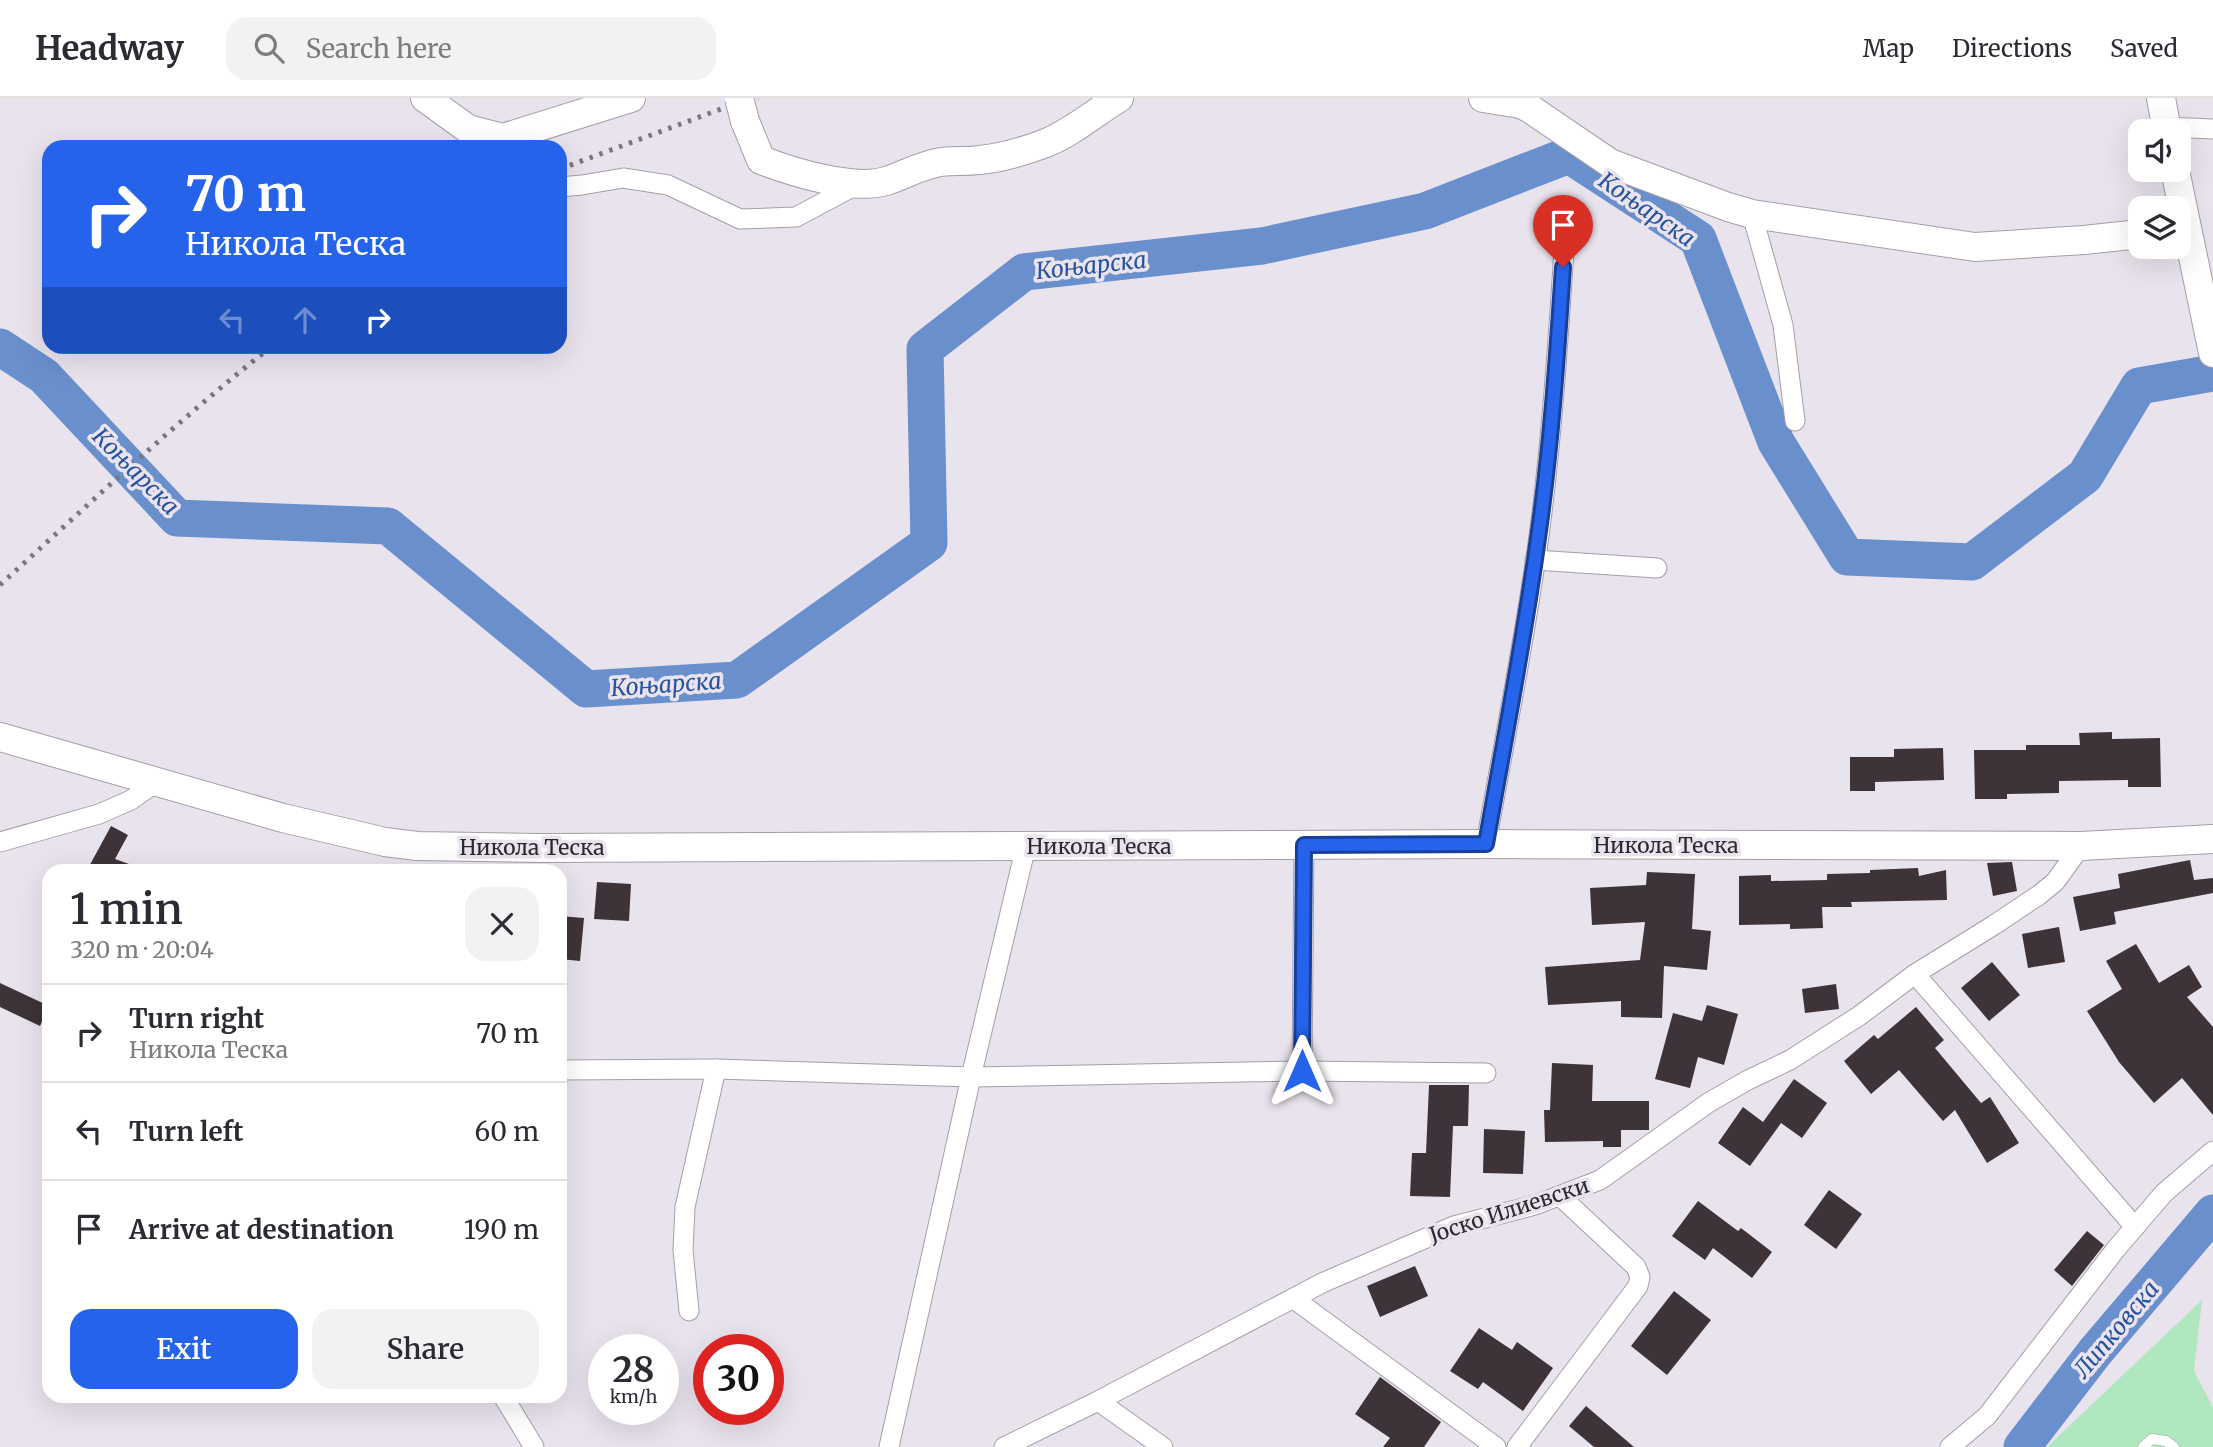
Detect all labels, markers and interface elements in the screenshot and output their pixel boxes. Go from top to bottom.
search box [226,17,716,80]
text: Headway [35,28,184,69]
icon: search [250,29,288,67]
text: Search here [306,32,452,65]
text: Map [1863,33,1914,64]
text: Directions [1952,33,2072,64]
text: Saved [2110,33,2178,64]
map controls [2128,119,2191,259]
button: sound [2128,119,2191,182]
text: 70 m [185,163,306,224]
water label: Коњарска [1593,165,1701,253]
icon: right [70,168,161,259]
pin [1533,195,1593,267]
button: layers [2128,196,2191,259]
icon: arrive [1544,206,1582,244]
text: Никола Теска [185,224,406,264]
water label: Коњарска [1034,245,1148,285]
icon: left [213,301,251,339]
icon: ahead [286,301,324,339]
icon: right [359,301,397,339]
water label: Коњарска [87,422,185,520]
water label: Коњарска [610,666,722,702]
street label: Никола Теска [1593,832,1739,859]
street label: Никола Теска [1026,833,1172,860]
street label: Никола Теска [459,834,605,861]
text: 1 min [70,883,183,935]
button: close [465,887,539,961]
text: 320 m · 20:04 [70,935,214,964]
text: Turn right [129,1002,264,1035]
icon: right [70,1014,108,1052]
text: 70 m [476,1017,539,1050]
position arrow [1265,1034,1339,1108]
text: Никола Теска [129,1035,288,1064]
icon: left [70,1112,108,1150]
text: Turn left [129,1115,243,1148]
text: 60 m [475,1115,539,1148]
street label: Јоско Илиевски [1425,1171,1592,1249]
icon: arrive [70,1210,108,1248]
text: Arrive at destination [129,1213,394,1246]
text: 190 m [464,1213,539,1246]
water label: Липковска [2066,1275,2165,1384]
button: Exit [70,1309,298,1389]
button: Share [312,1309,539,1389]
speed limit sign: 30 [693,1334,784,1425]
text: 28 [612,1348,655,1392]
text: km/h [610,1385,657,1408]

